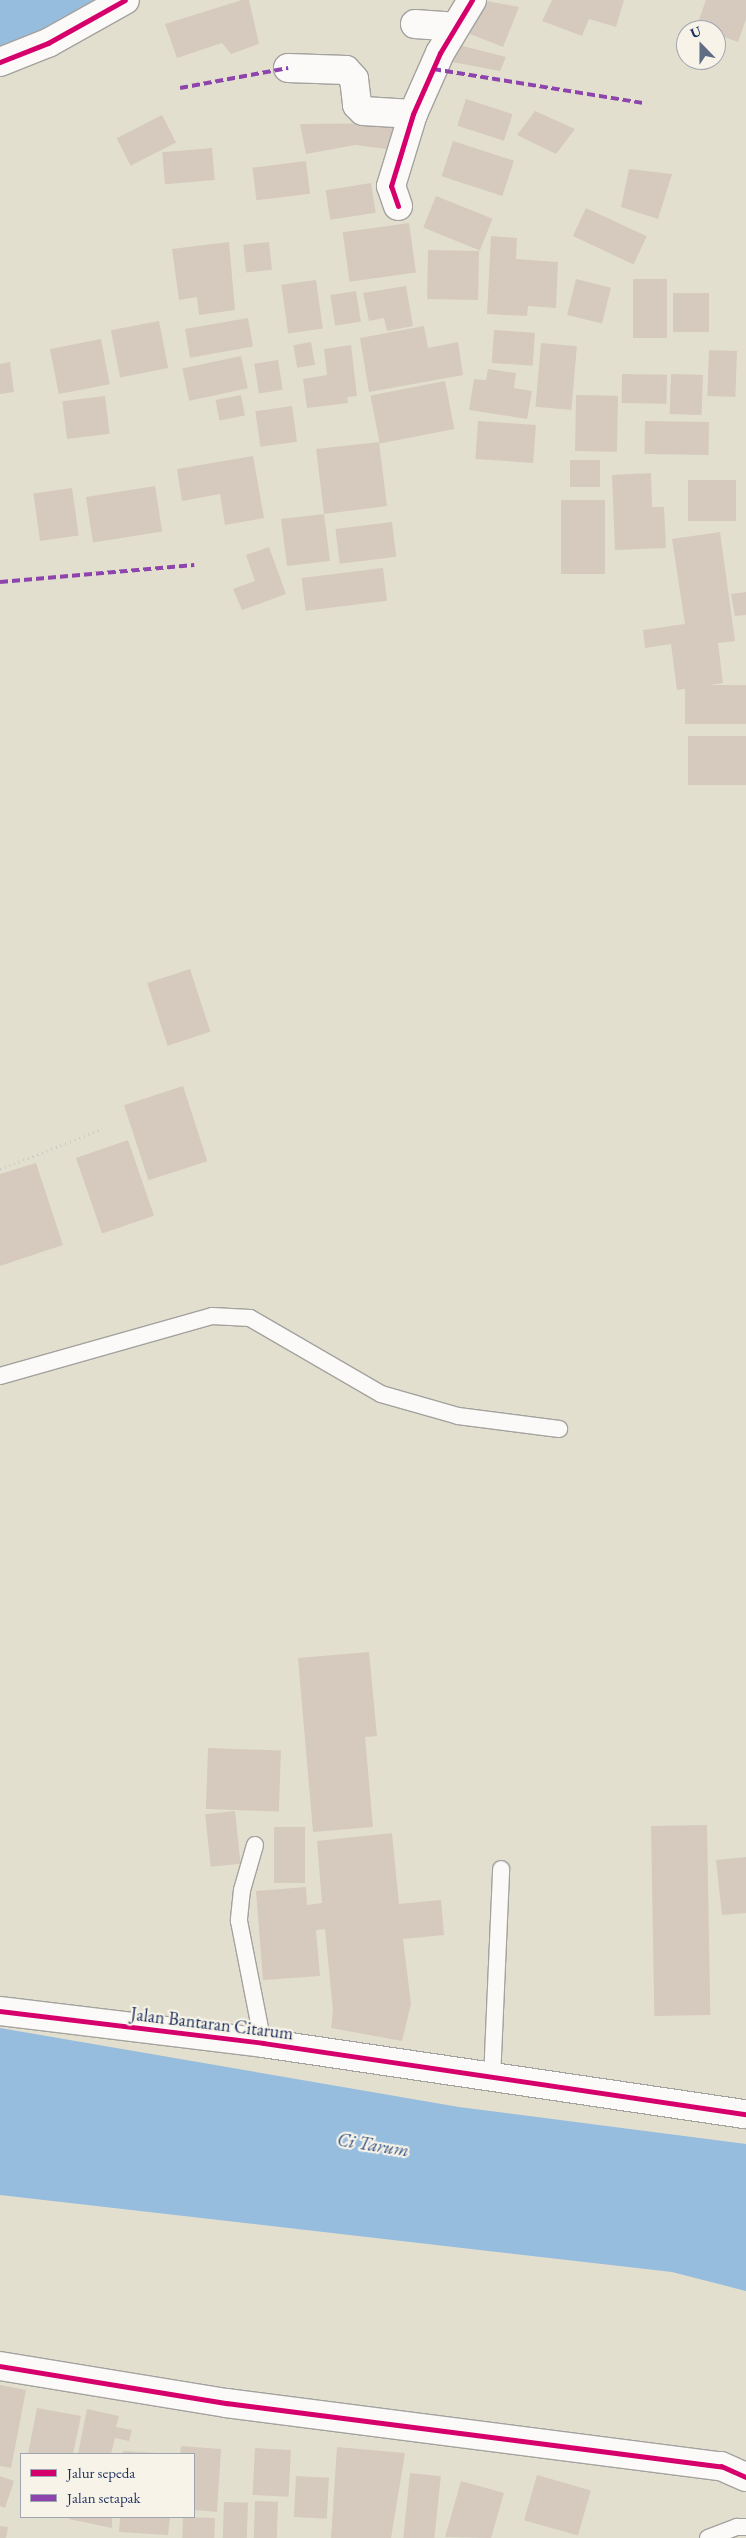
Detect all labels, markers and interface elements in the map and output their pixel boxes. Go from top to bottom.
north arrow [676,20,726,70]
text: U [688,22,704,42]
street label: Jalan Bantaran Citarum [129,2003,295,2045]
water label: Ci Tarum [336,2128,410,2162]
legend [20,2453,195,2518]
text: Jalur sepeda [67,2463,135,2482]
text: Jalan setapak [67,2488,141,2507]

